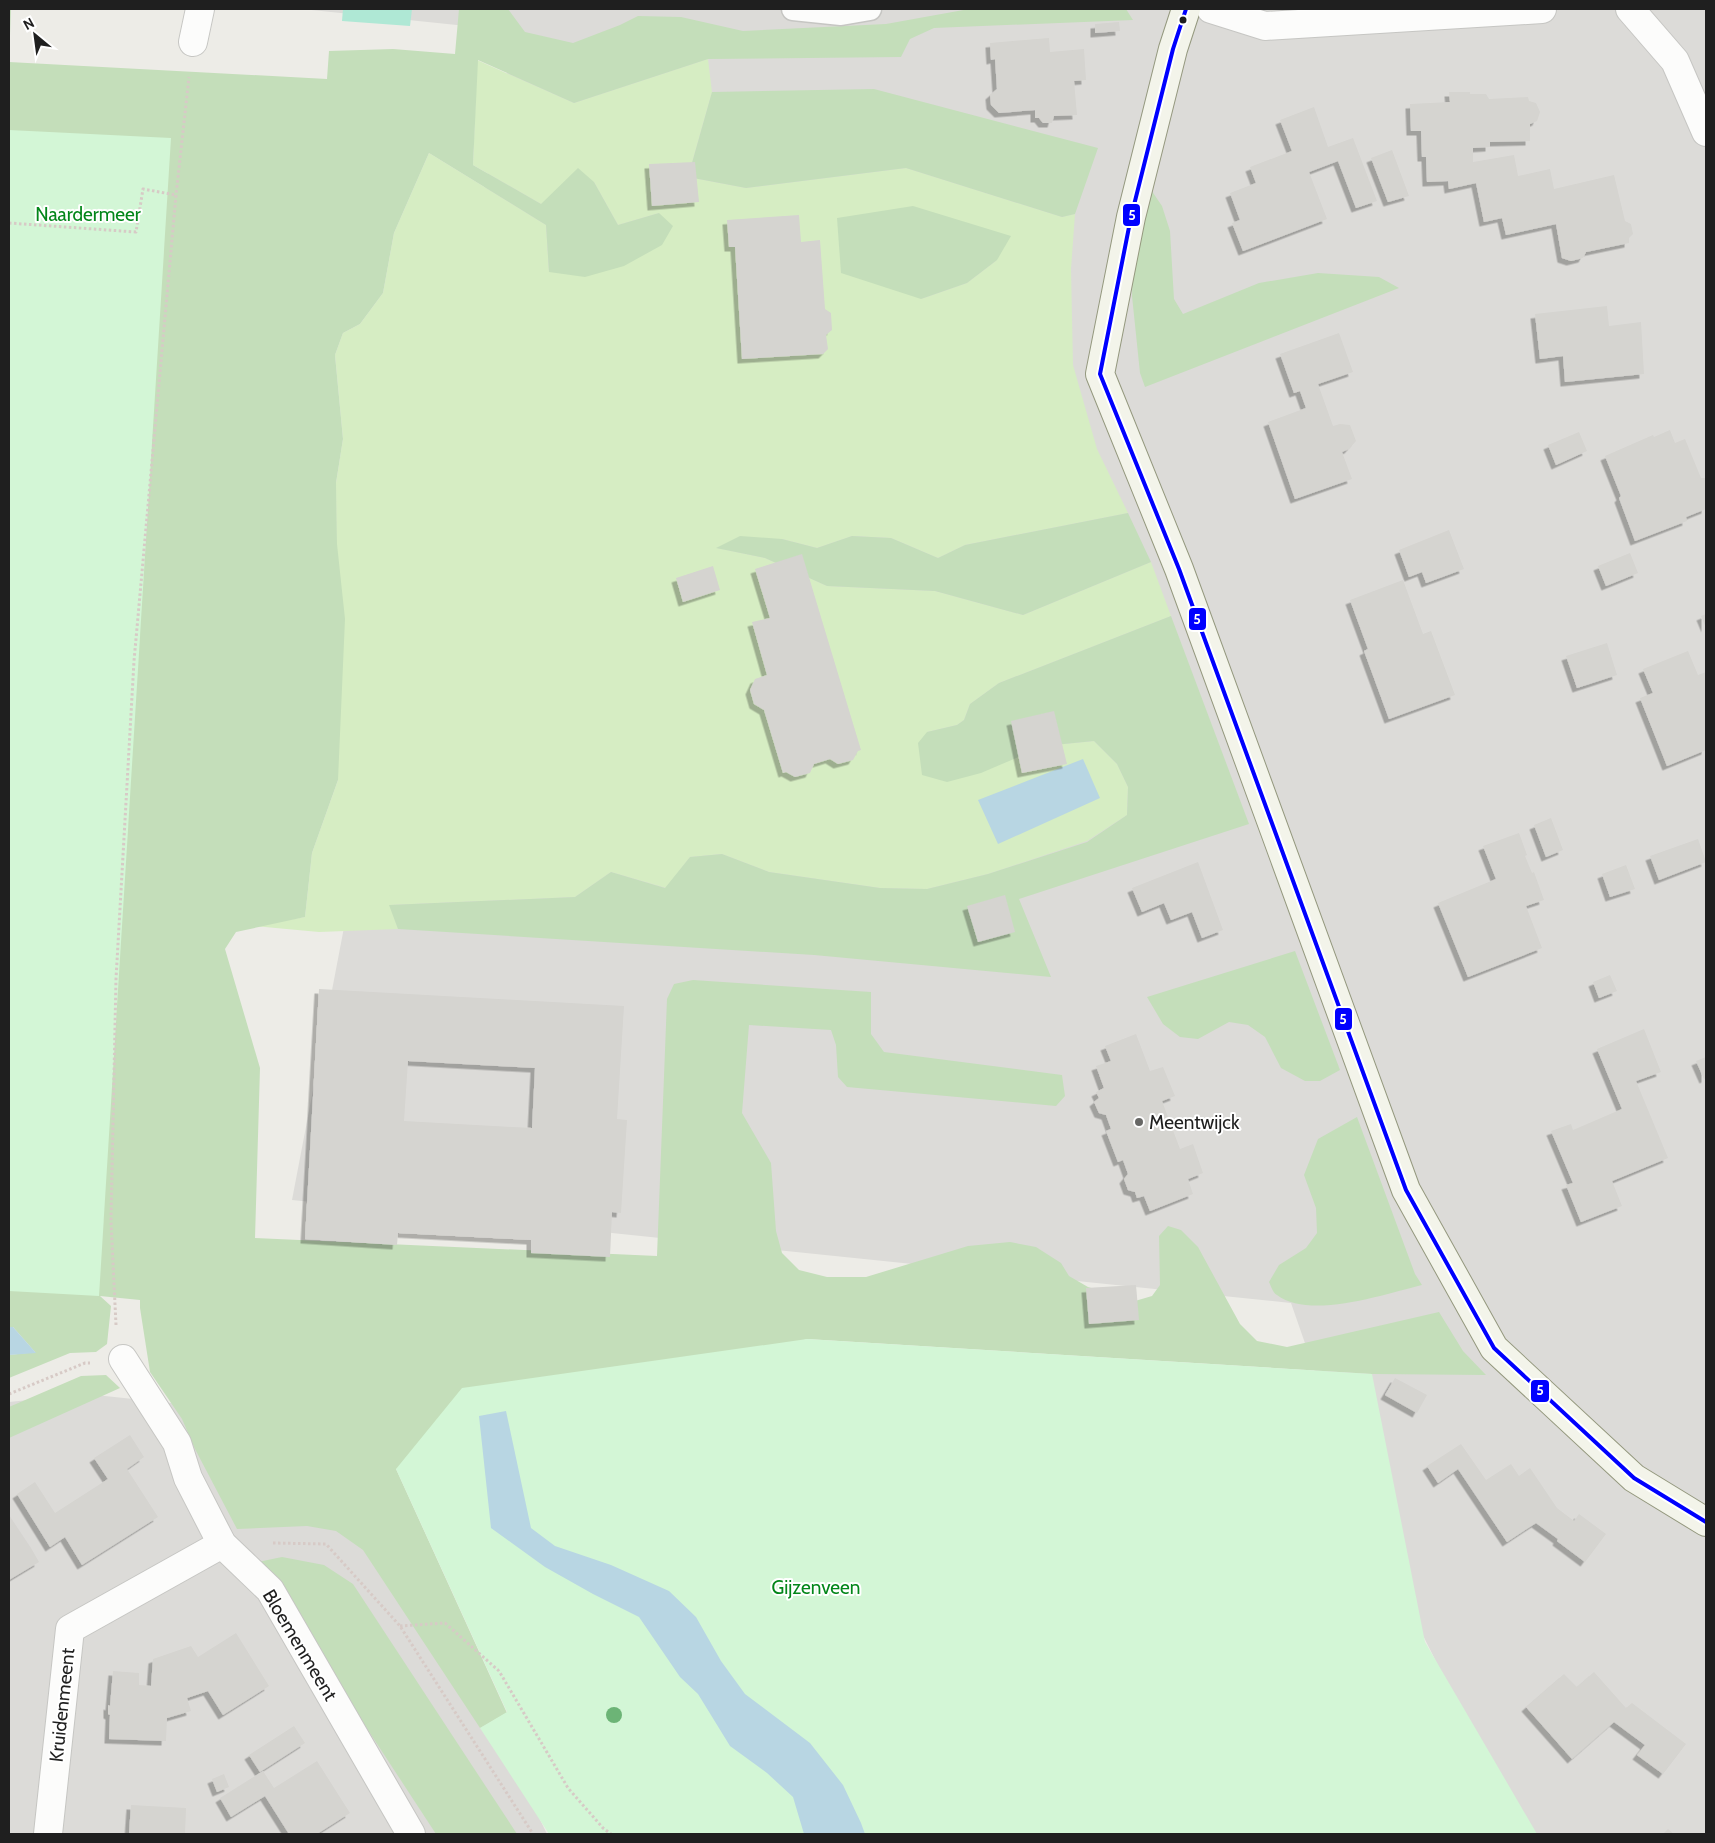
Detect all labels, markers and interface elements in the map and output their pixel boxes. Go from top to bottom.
north arrow [10,10,60,60]
text: N [20,13,37,34]
unlabelled marker [1178,15,1188,25]
park label: Naardermeer [35,203,141,226]
line badge: 5 [1122,203,1141,227]
text: 5 [1128,206,1136,224]
line badge: 5 [1188,607,1207,631]
text: 5 [1193,610,1201,628]
line badge: 5 [1334,1007,1353,1031]
text: 5 [1339,1010,1347,1028]
place label: Meentwijck [1149,1111,1240,1134]
marker: Meentwijck [1133,1116,1145,1128]
line badge: 5 [1530,1379,1550,1403]
text: 5 [1536,1381,1544,1399]
park label: Gijzenveen [772,1576,860,1599]
street label: Bloemenmeent [258,1585,343,1705]
street label: Kruidenmeent [45,1646,79,1763]

